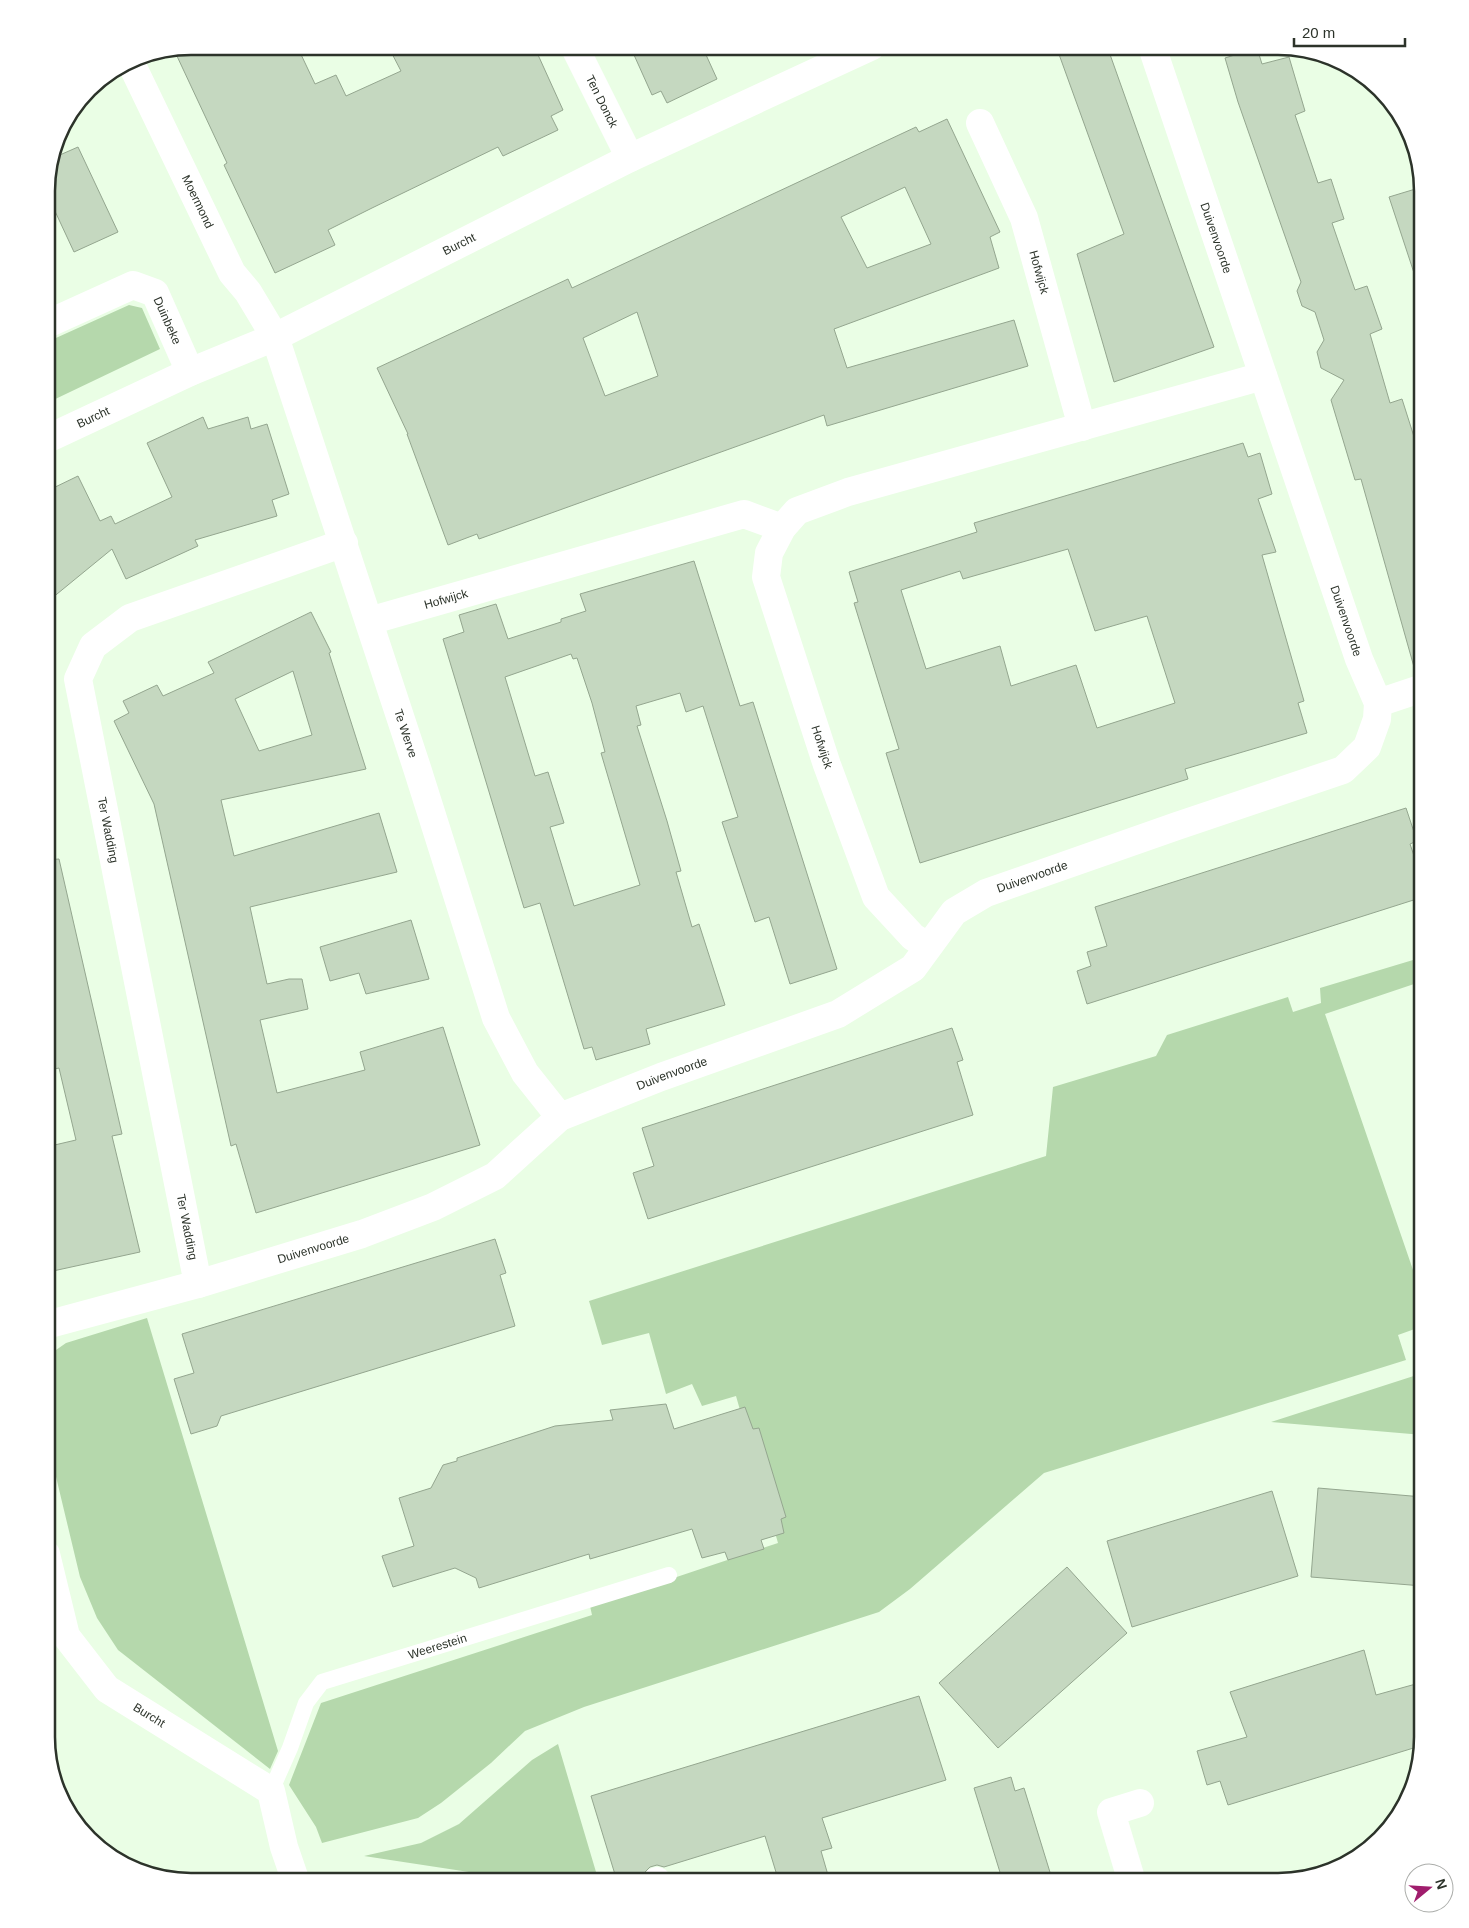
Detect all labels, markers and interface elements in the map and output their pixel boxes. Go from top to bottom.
scale bar [1294,15,1405,47]
text: 20 m [1302,24,1335,41]
street label: Ten Donck [583,73,621,131]
street label: Moermond [179,173,216,230]
street label: Duivenvoorde [1197,201,1235,276]
street label: Burcht [440,230,478,258]
street label: Hofwijck [1026,249,1052,297]
street label: Duinbeke [151,295,184,347]
street label: Burcht [74,403,112,431]
street label: Duivenvoorde [1327,584,1365,659]
street label: Hofwijck [423,586,470,612]
street label: Te Werve [391,707,420,760]
street label: Hofwijck [808,724,836,771]
street label: Ter Wadding [95,796,121,864]
street label: Duivenvoorde [995,858,1070,896]
street label: Duivenvoorde [635,1054,709,1093]
street label: Ter Wadding [174,1193,200,1261]
street label: Duivenvoorde [276,1231,351,1266]
street label: Weerestein [406,1631,468,1662]
street label: Burcht [131,1700,168,1731]
north arrow [1404,1863,1454,1913]
text: N [1432,1877,1451,1891]

